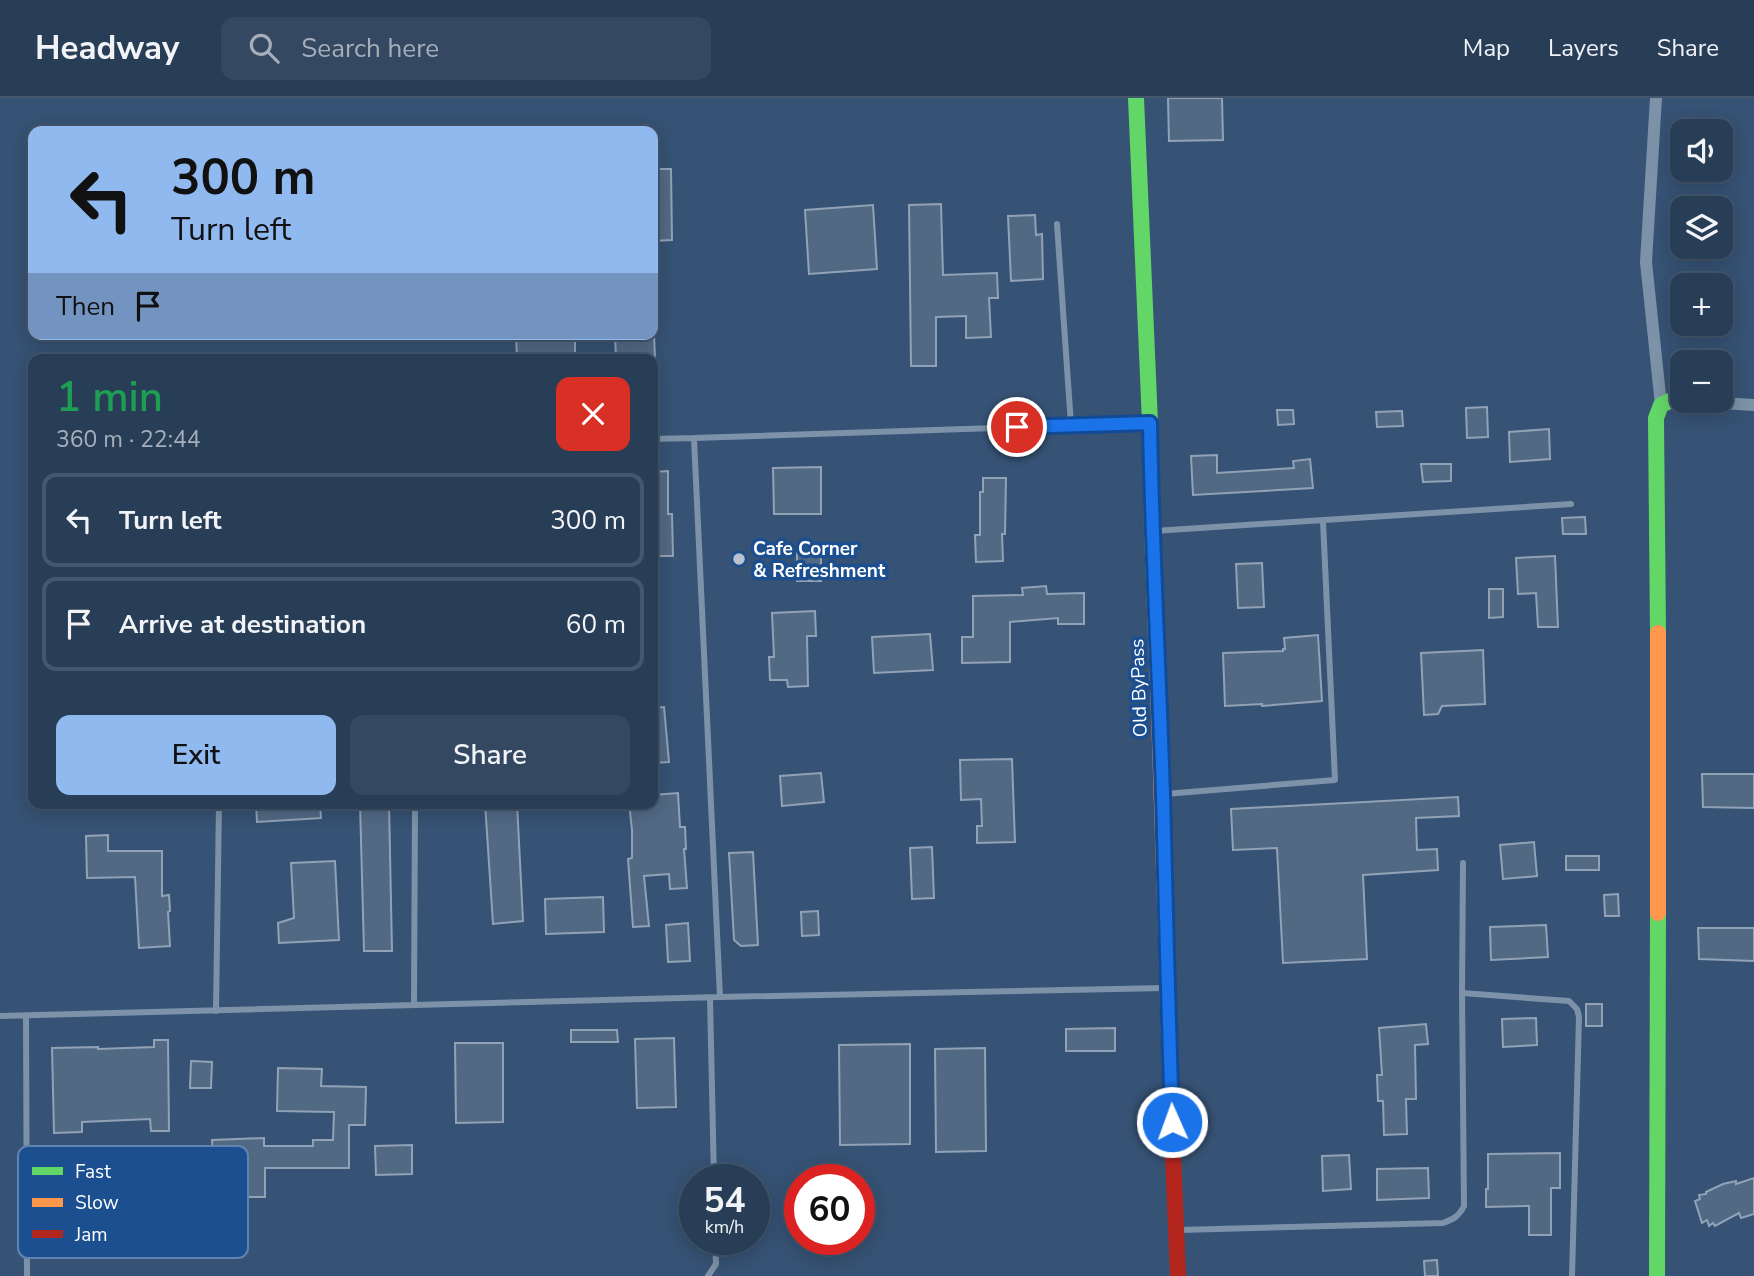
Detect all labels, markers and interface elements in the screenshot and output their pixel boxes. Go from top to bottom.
search box [221,17,711,80]
text: Headway [35,26,179,71]
icon: search [245,29,283,67]
text: Search here [301,31,439,66]
text: Map [1463,32,1510,64]
text: Layers [1548,32,1619,64]
text: Share [1657,32,1719,64]
map controls [1670,119,1733,413]
button: sound [1670,119,1733,182]
text: 300 m [171,144,315,211]
icon: left [56,154,147,245]
button: layers [1670,196,1733,259]
text: Turn left [171,208,291,251]
button: + [1670,273,1733,336]
icon: arrive [129,287,167,325]
text: Then [56,289,115,324]
button: − [1670,350,1733,413]
text: 1 min [56,369,163,426]
button: close [556,377,630,451]
pin [987,397,1047,457]
icon: arrive [998,408,1036,446]
text: 360 m · 22:44 [56,424,201,455]
icon: left [60,501,98,539]
text: Turn left [119,503,222,538]
text: 300 m [550,503,626,538]
place label: Cafe Corner & Refreshment [753,536,886,584]
marker: Cafe Corner & Refreshment [731,551,747,567]
icon: arrive [60,605,98,643]
text: Arrive at destination [119,607,366,642]
text: 60 m [566,607,626,642]
street label: Old ByPass [1124,638,1154,738]
button: Exit [56,715,336,795]
button: Share [350,715,630,795]
position arrow [1135,1085,1209,1159]
legend [18,1146,248,1258]
text: Fast [75,1159,111,1185]
speed limit sign: 60 [784,1164,875,1255]
text: 54 [703,1177,746,1224]
text: Slow [75,1190,119,1216]
text: km/h [705,1215,744,1239]
text: Jam [74,1222,108,1248]

